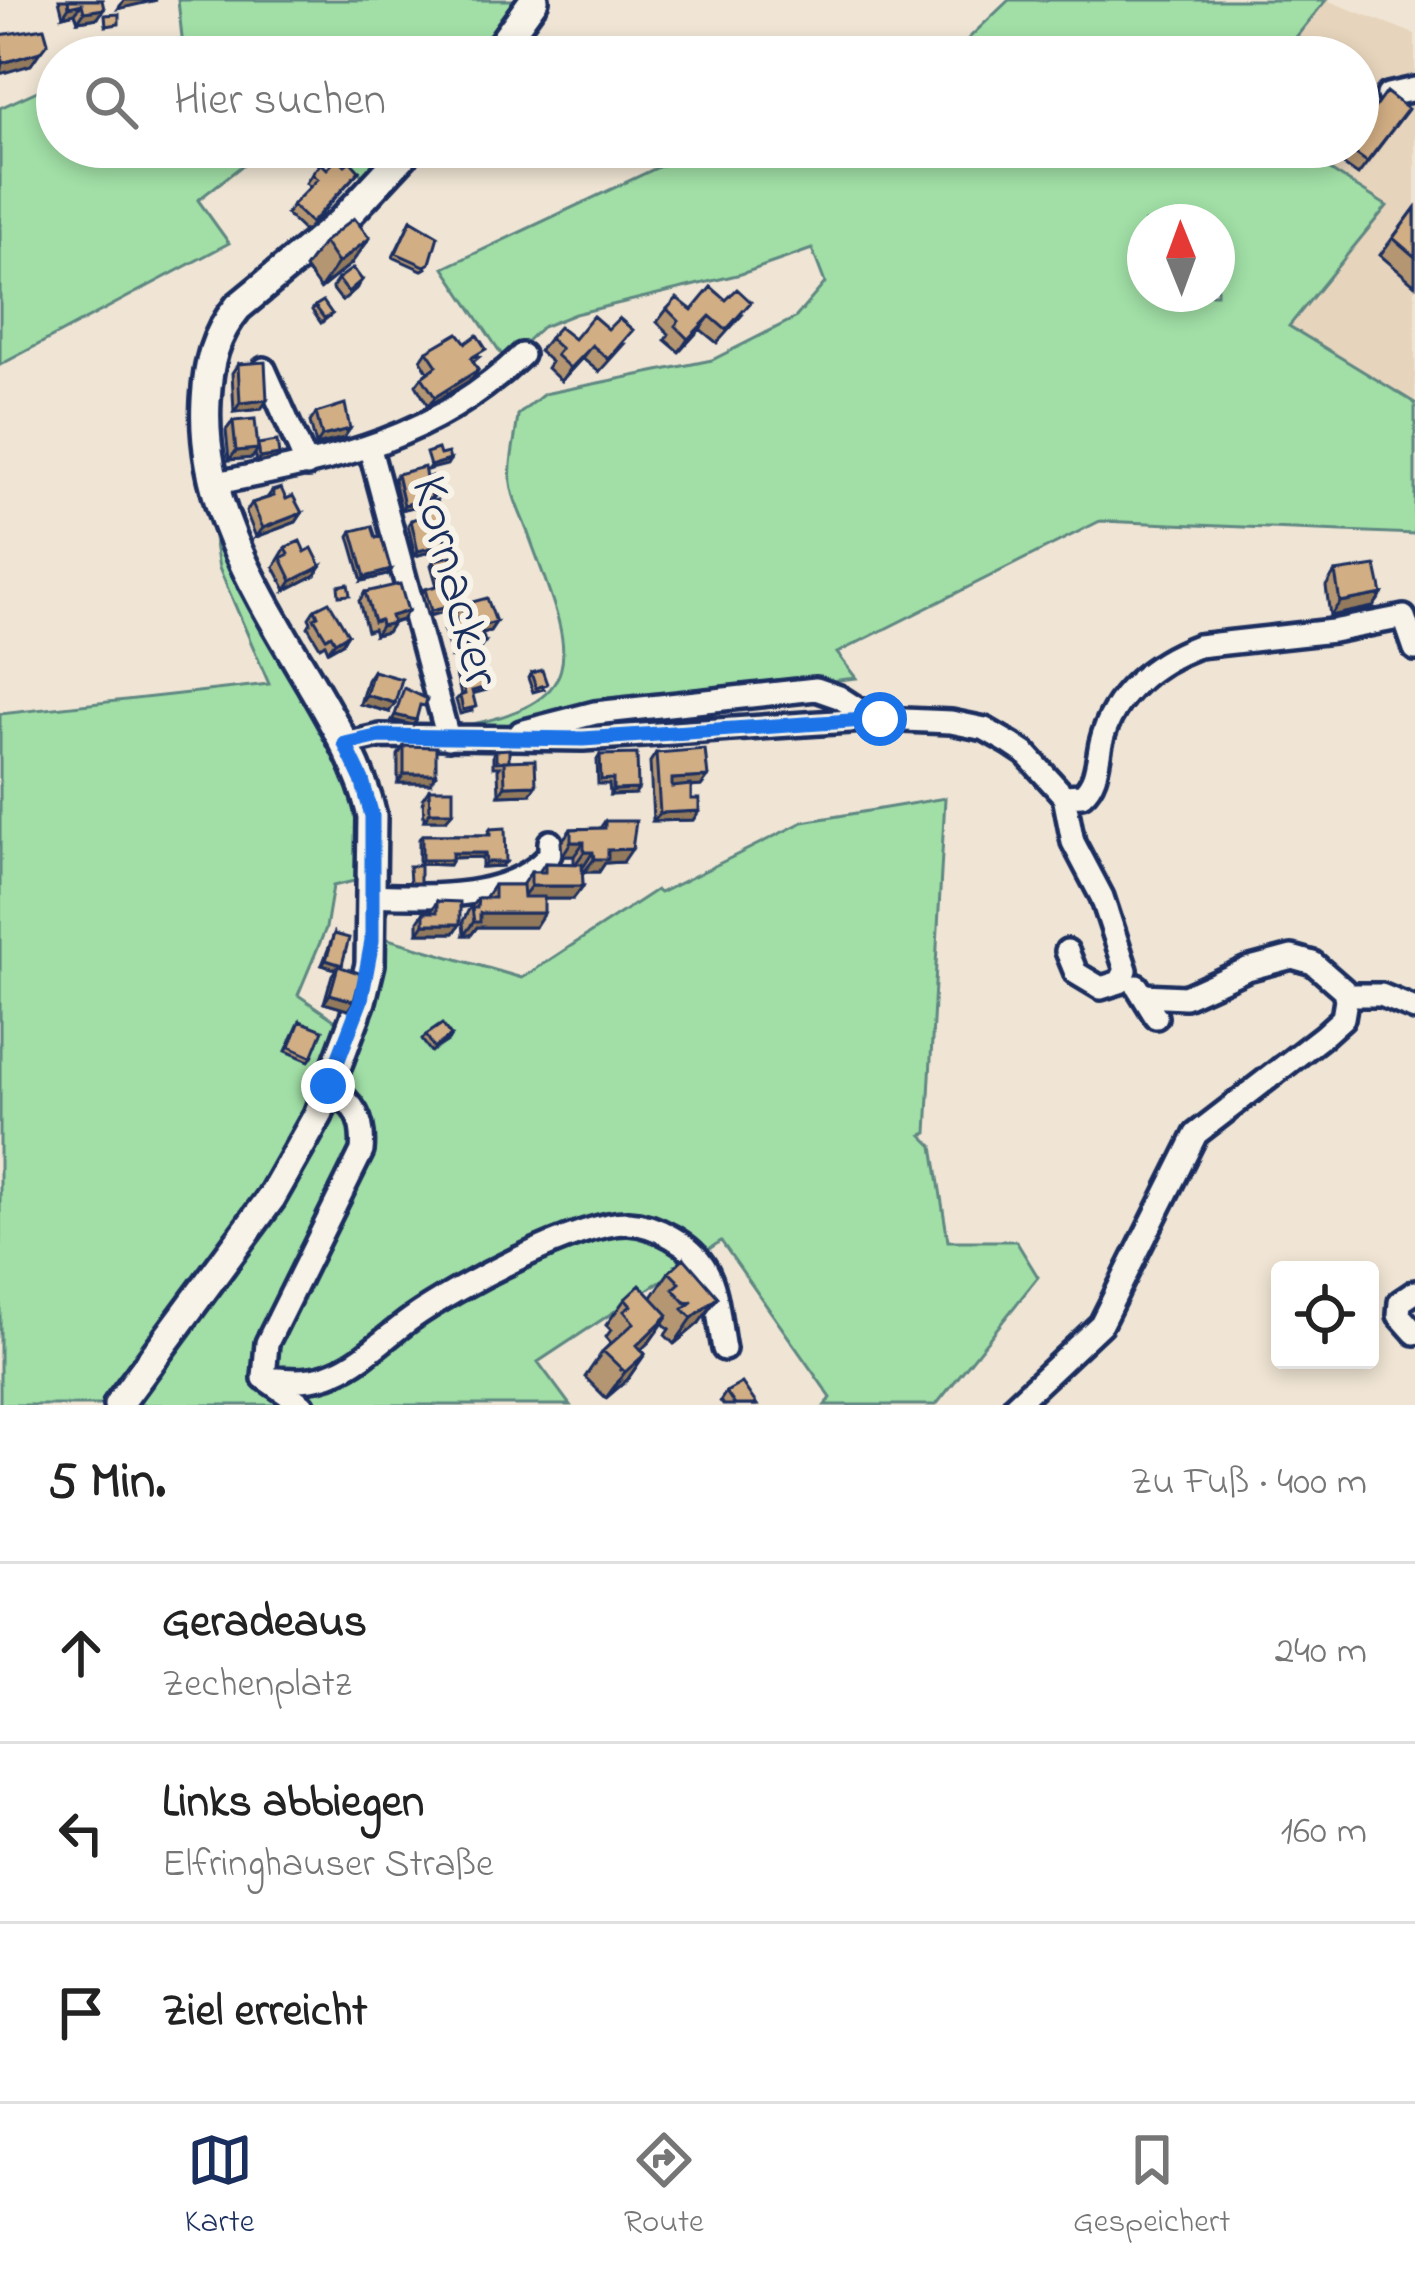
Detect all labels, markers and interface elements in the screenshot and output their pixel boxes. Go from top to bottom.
search box [36,36,1379,168]
icon: search [78,69,144,135]
text: Hier suchen [174,69,386,135]
north arrow [1127,204,1235,312]
street label: Kornacker [387,468,519,696]
route start [853,692,907,746]
route end [301,1059,355,1113]
map controls [1271,1261,1379,1369]
button: locate [1271,1261,1379,1369]
text: 5 Min. [48,1446,166,1521]
text: Zu Fuß · 400 m [1130,1455,1367,1512]
text: Geradeaus [162,1591,367,1657]
icon: ahead [48,1620,114,1686]
text: 240 m [1275,1624,1367,1681]
text: Zechenplatz [162,1657,351,1714]
text: Links abbiegen [162,1771,424,1837]
icon: left [48,1800,114,1866]
text: 160 m [1281,1804,1367,1861]
text: Elfringhauser Straße [162,1837,494,1894]
icon: arrive [48,1980,114,2046]
text: Ziel erreicht [162,1980,367,2046]
tab: Karte [185,2127,255,2247]
tab: Route [624,2127,704,2247]
tab: Gespeichert [1073,2127,1230,2247]

